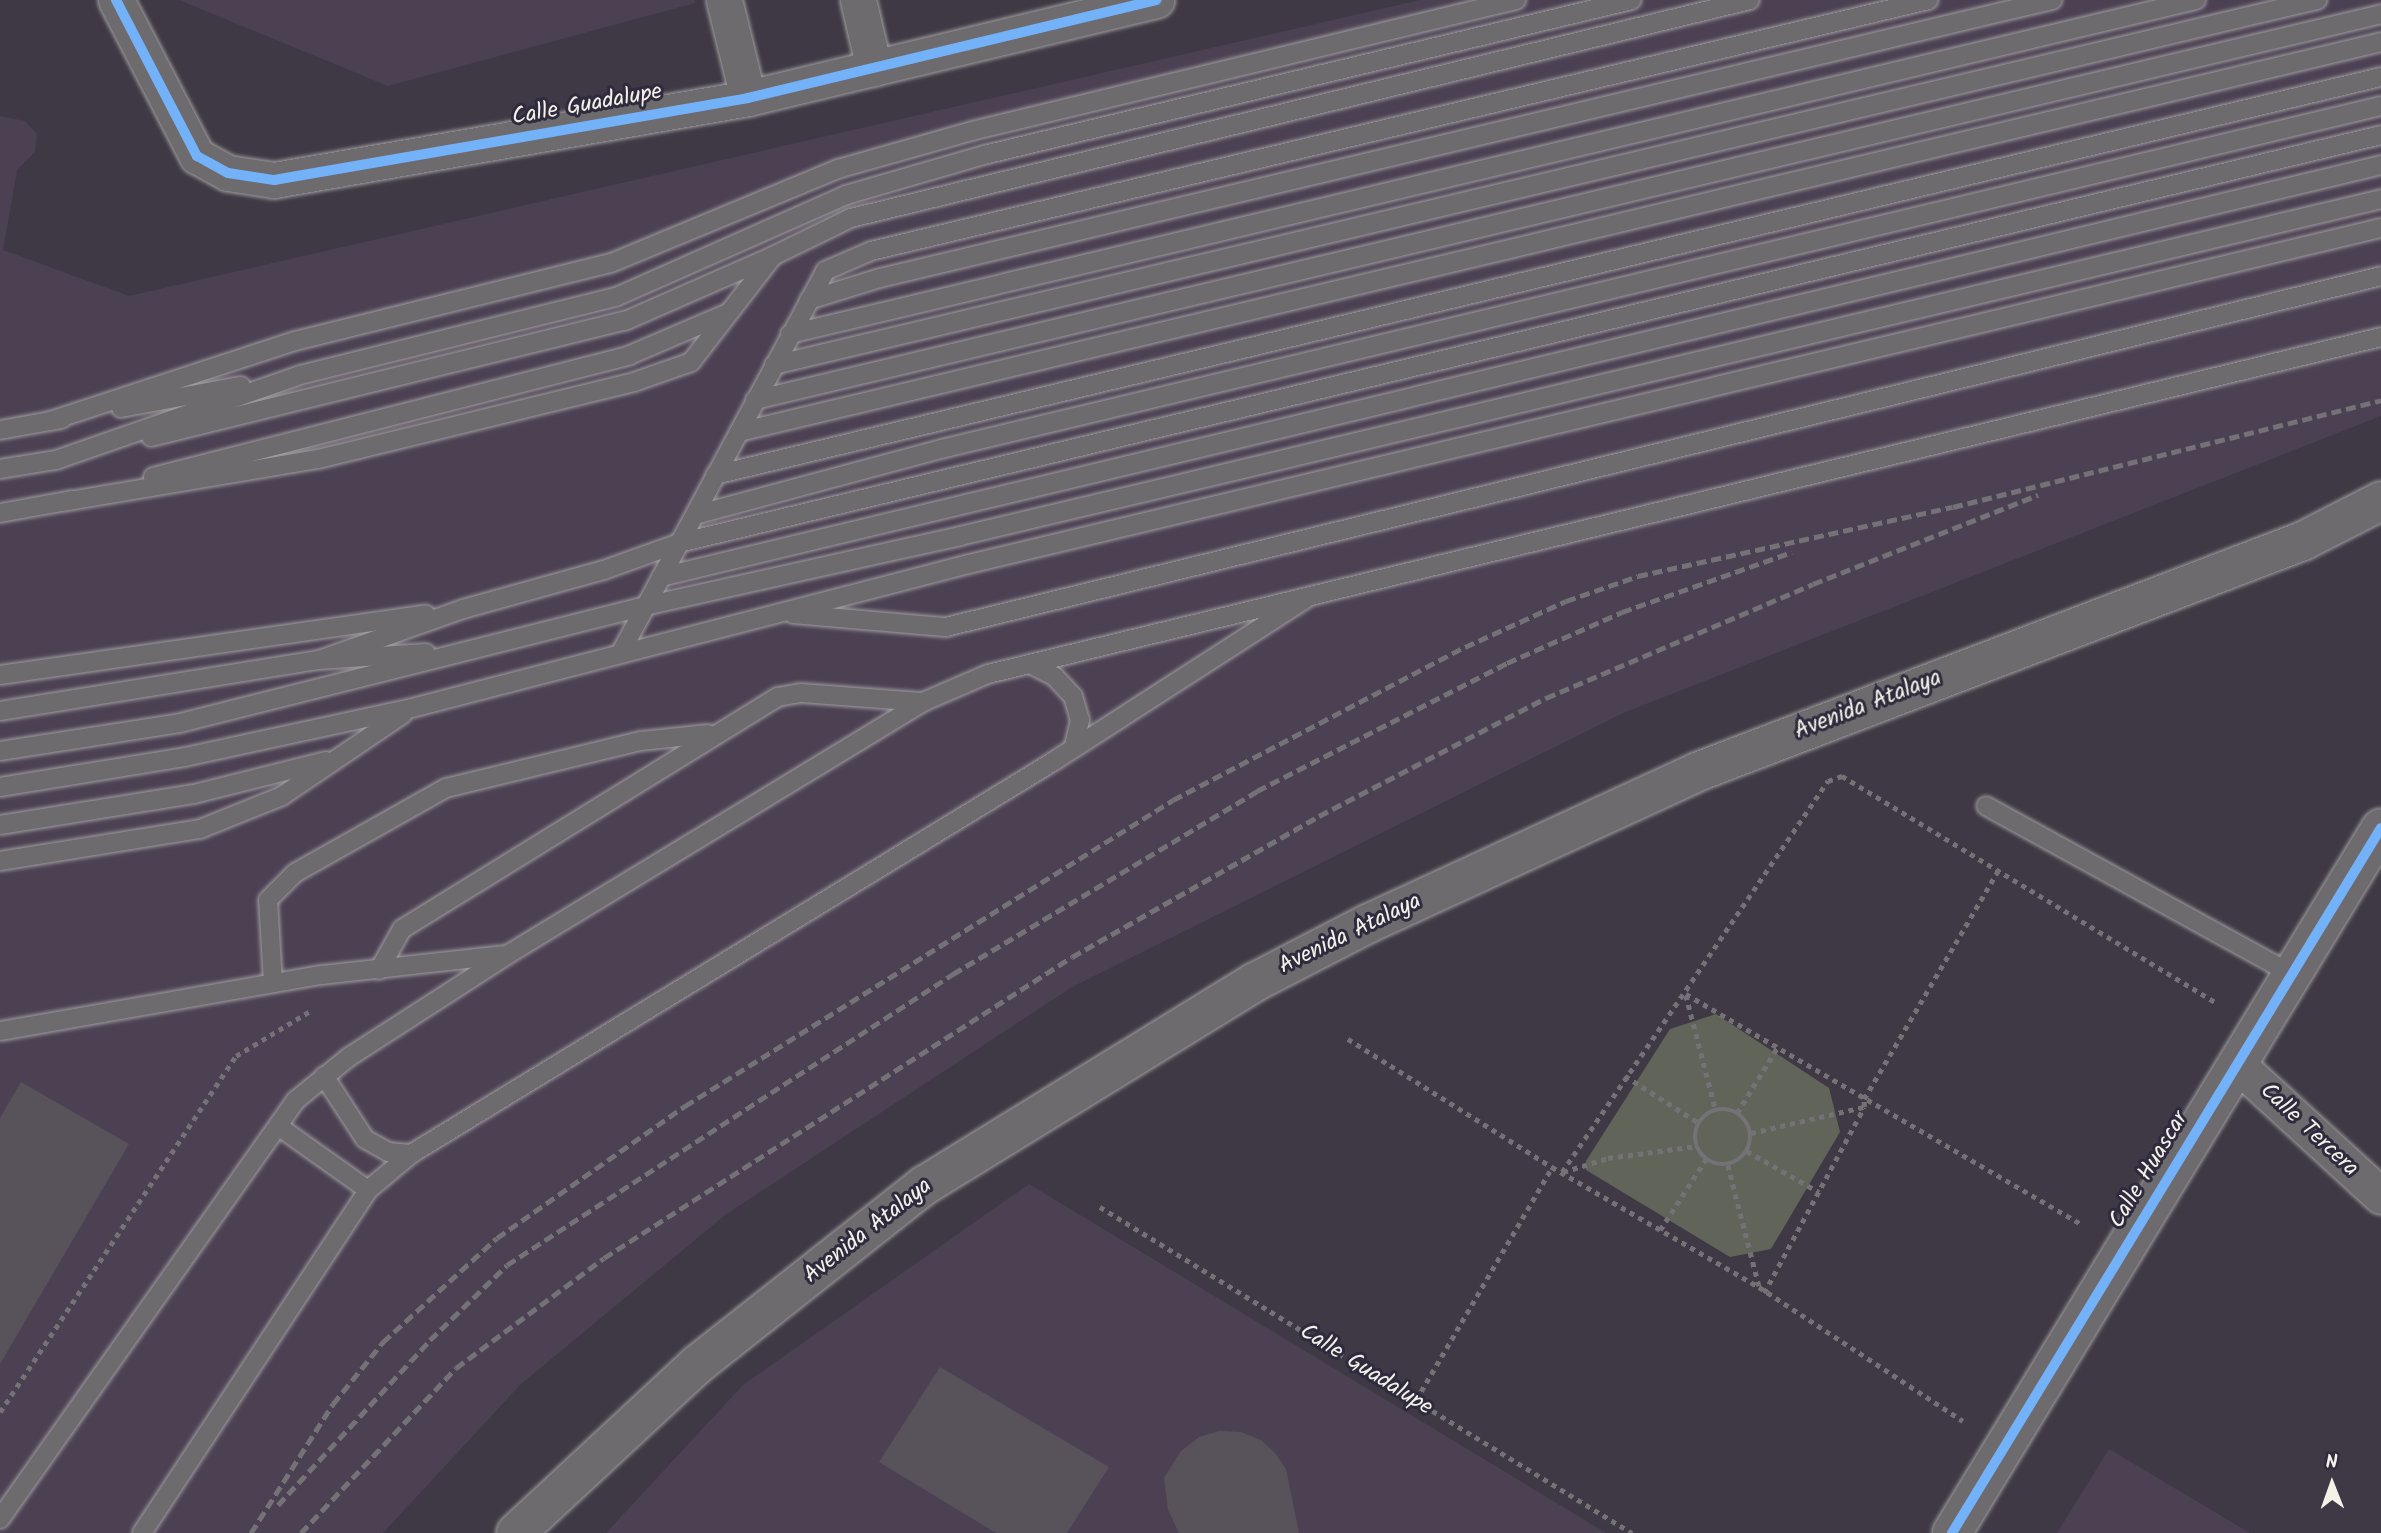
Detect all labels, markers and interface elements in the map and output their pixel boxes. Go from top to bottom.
street label: Calle Guadalupe [510,78,664,132]
street label: Avenida Atalaya [1791,664,1945,746]
street label: Avenida Atalaya [1274,888,1426,980]
street label: Calle Tercera [2254,1077,2364,1183]
street label: Calle Huascar [2103,1107,2195,1233]
street label: Avenida Atalaya [798,1172,938,1290]
street label: Calle Guadalupe [1294,1318,1438,1422]
text: N [2325,1448,2338,1478]
north arrow [2297,1449,2367,1519]

